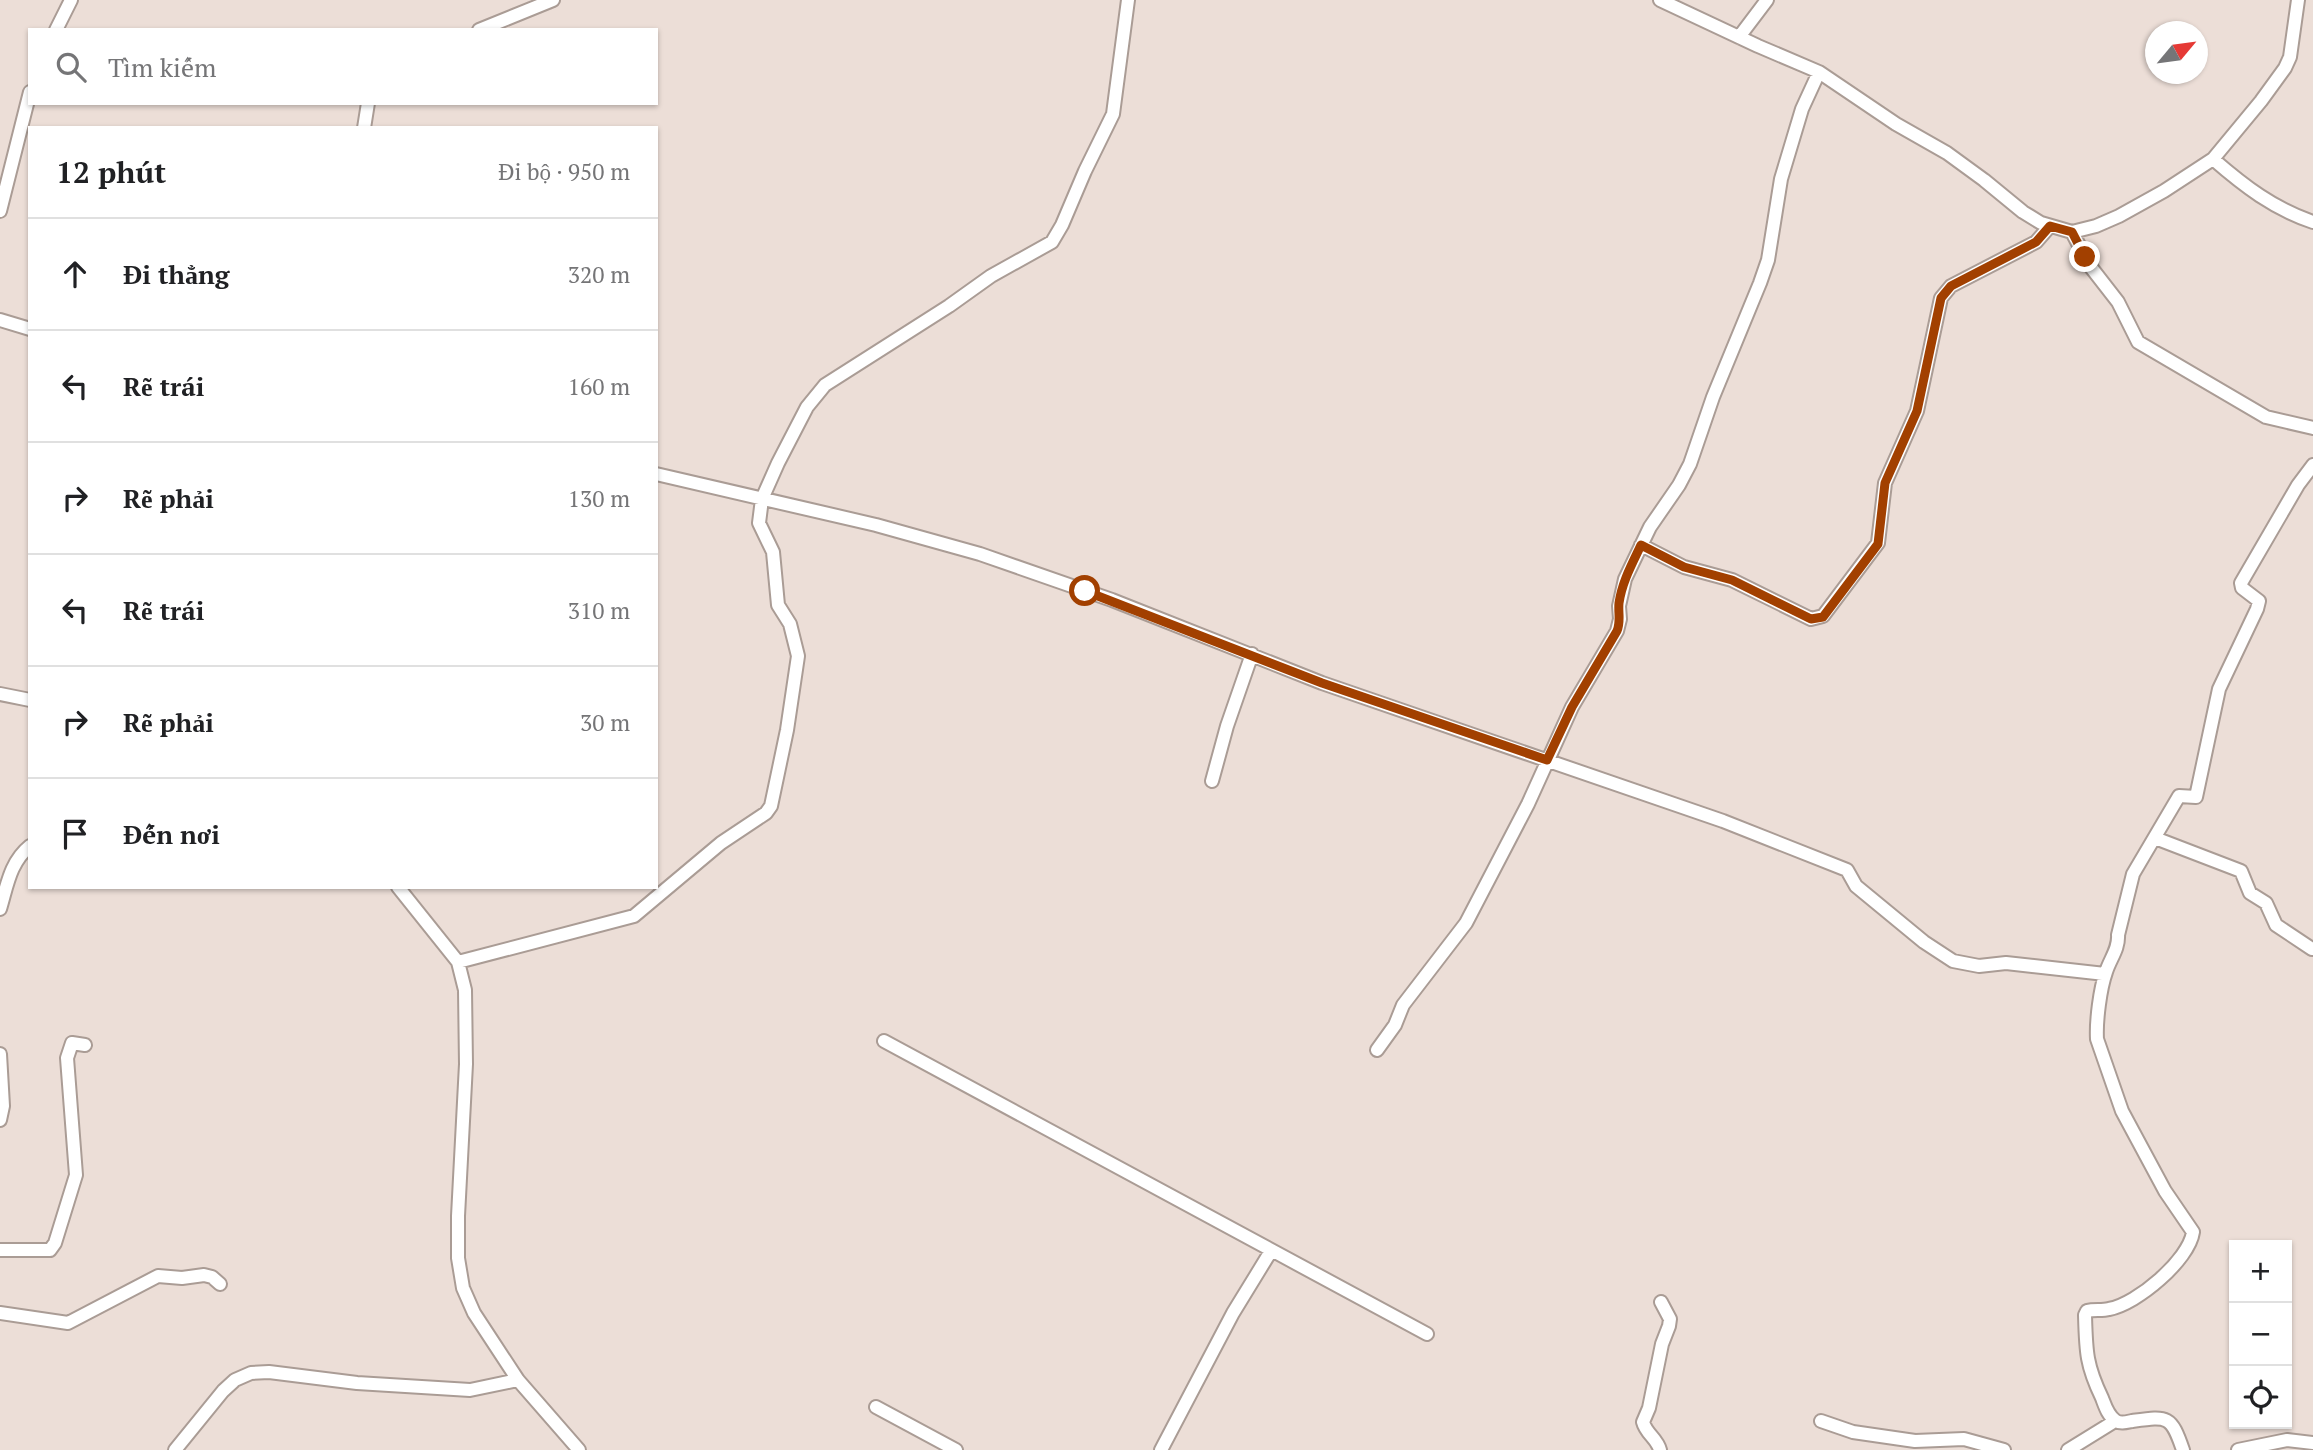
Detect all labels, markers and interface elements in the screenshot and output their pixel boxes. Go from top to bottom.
north arrow [2145,21,2208,84]
search box [28,28,658,105]
icon: search [52,48,90,86]
text: Tìm kiếm [108,50,216,84]
text: 12 phút [56,152,166,192]
text: Đi bộ · 950 m [498,156,630,187]
route end [2069,241,2100,272]
icon: ahead [56,255,94,293]
text: Đi thẳng [123,257,229,291]
text: 320 m [568,259,630,290]
icon: left [56,367,94,405]
text: Rẽ trái [123,369,204,403]
text: 160 m [568,371,630,402]
icon: right [56,479,94,517]
text: Rẽ phải [123,481,214,515]
text: 130 m [568,483,630,514]
route start [1069,575,1100,606]
icon: left [56,591,94,629]
text: Rẽ trái [123,593,204,627]
text: 310 m [568,595,630,626]
icon: right [56,703,94,741]
text: Rẽ phải [123,705,214,739]
text: 30 m [580,707,630,738]
icon: arrive [56,815,94,853]
text: Đến nơi [123,817,220,851]
map controls [2229,1240,2292,1429]
button: + [2229,1240,2292,1303]
button: − [2229,1303,2292,1366]
button: locate [2229,1366,2292,1429]

